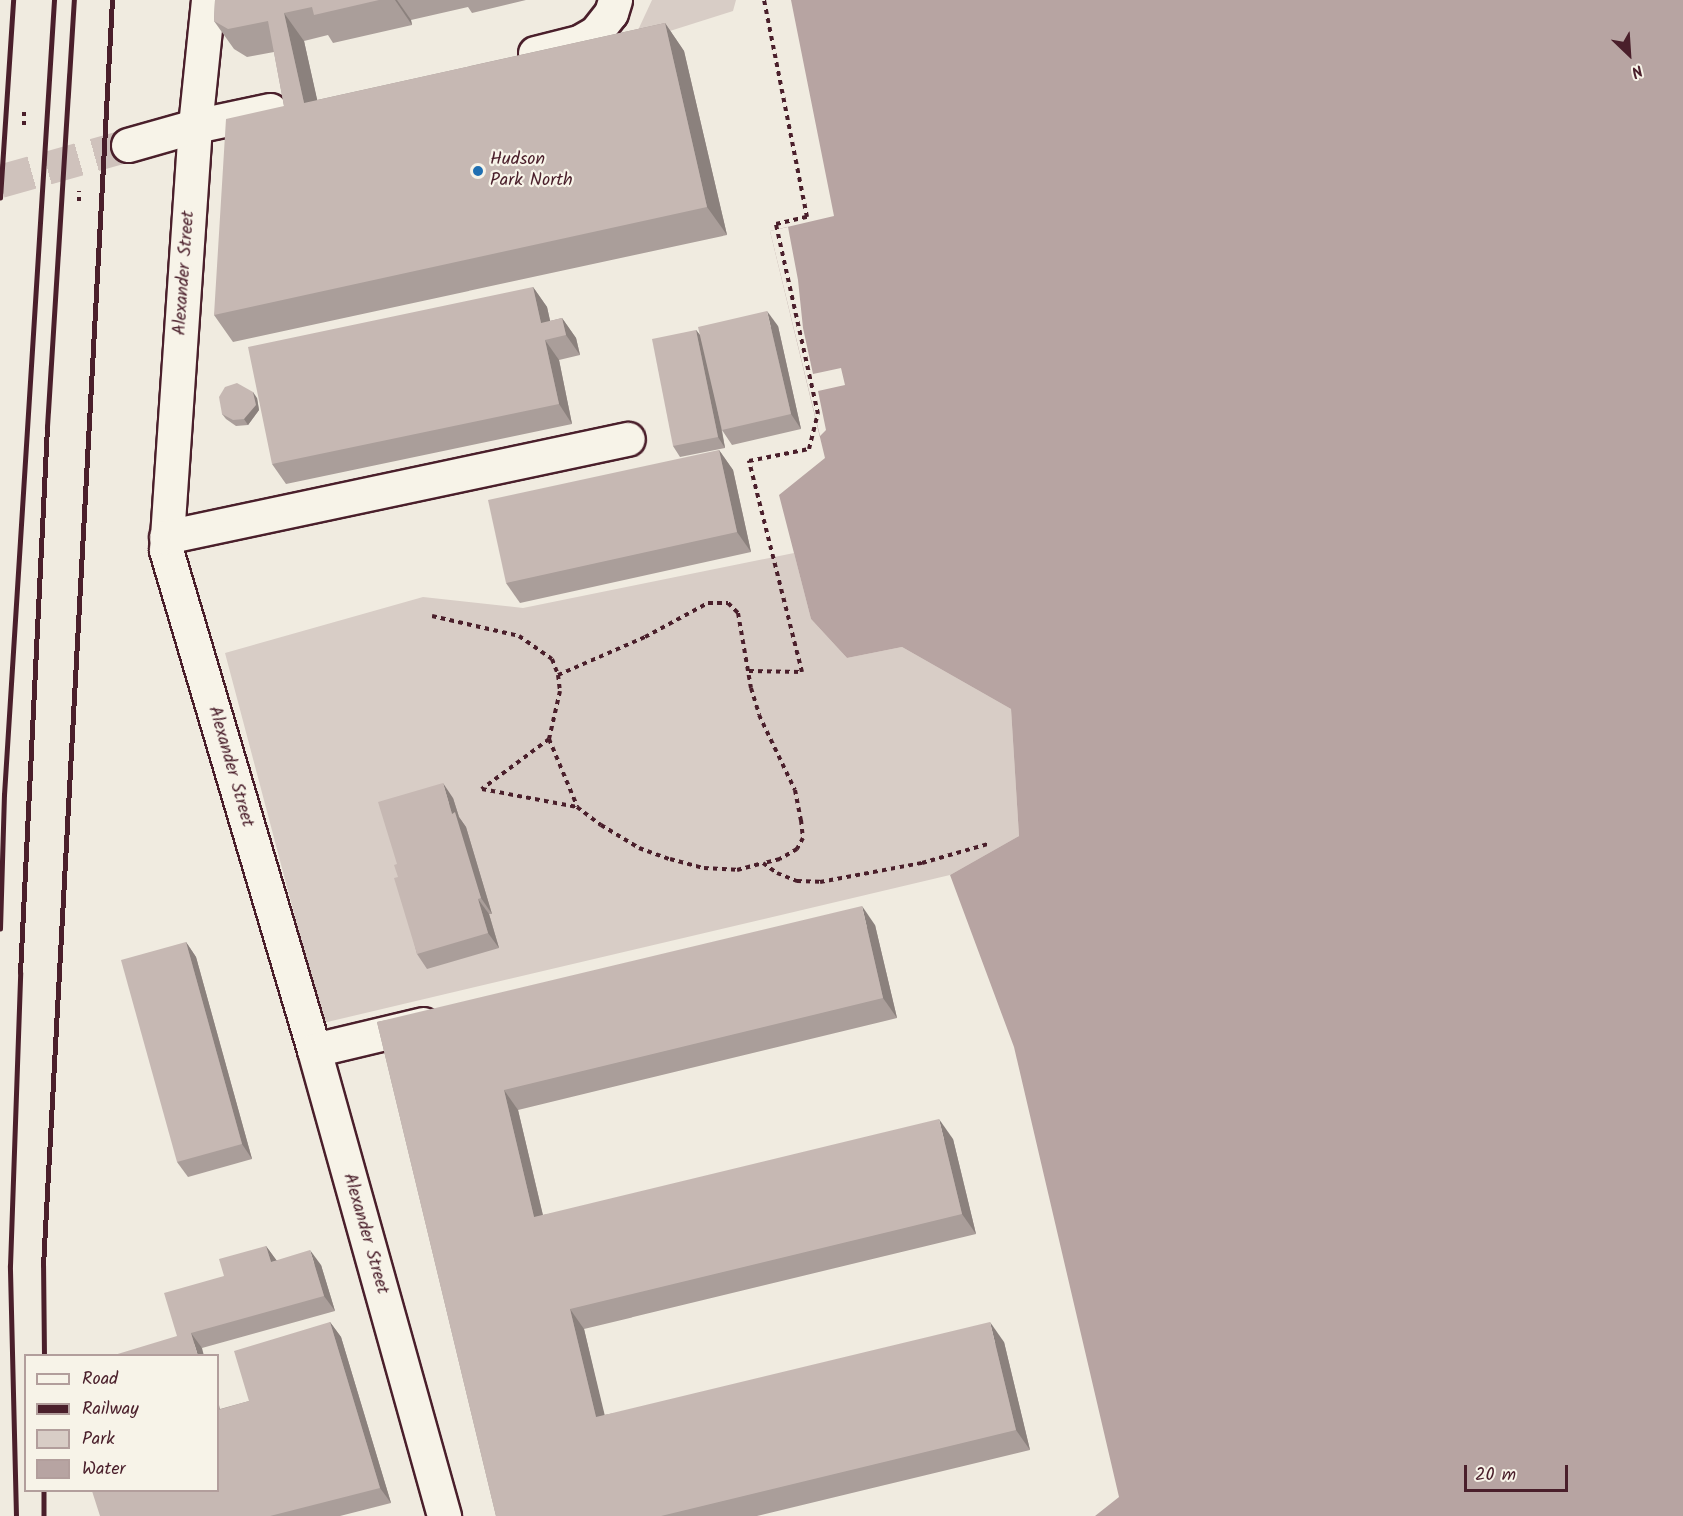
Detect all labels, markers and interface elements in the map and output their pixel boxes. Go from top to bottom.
north arrow [1599,24,1659,84]
text: N [1627,57,1647,84]
place label: Hudson Park North [490,150,573,192]
marker: Hudson Park North [471,164,485,178]
street label: Alexander Street [170,210,200,336]
street label: Alexander Street [202,704,258,830]
street label: Alexander Street [337,1171,393,1297]
legend [24,1354,219,1492]
text: Road [82,1365,118,1394]
text: Railway [82,1395,139,1424]
text: Park [82,1425,115,1454]
scale bar [1467,1453,1570,1491]
text: Water [82,1455,126,1484]
text: 20 m [1475,1461,1516,1490]

